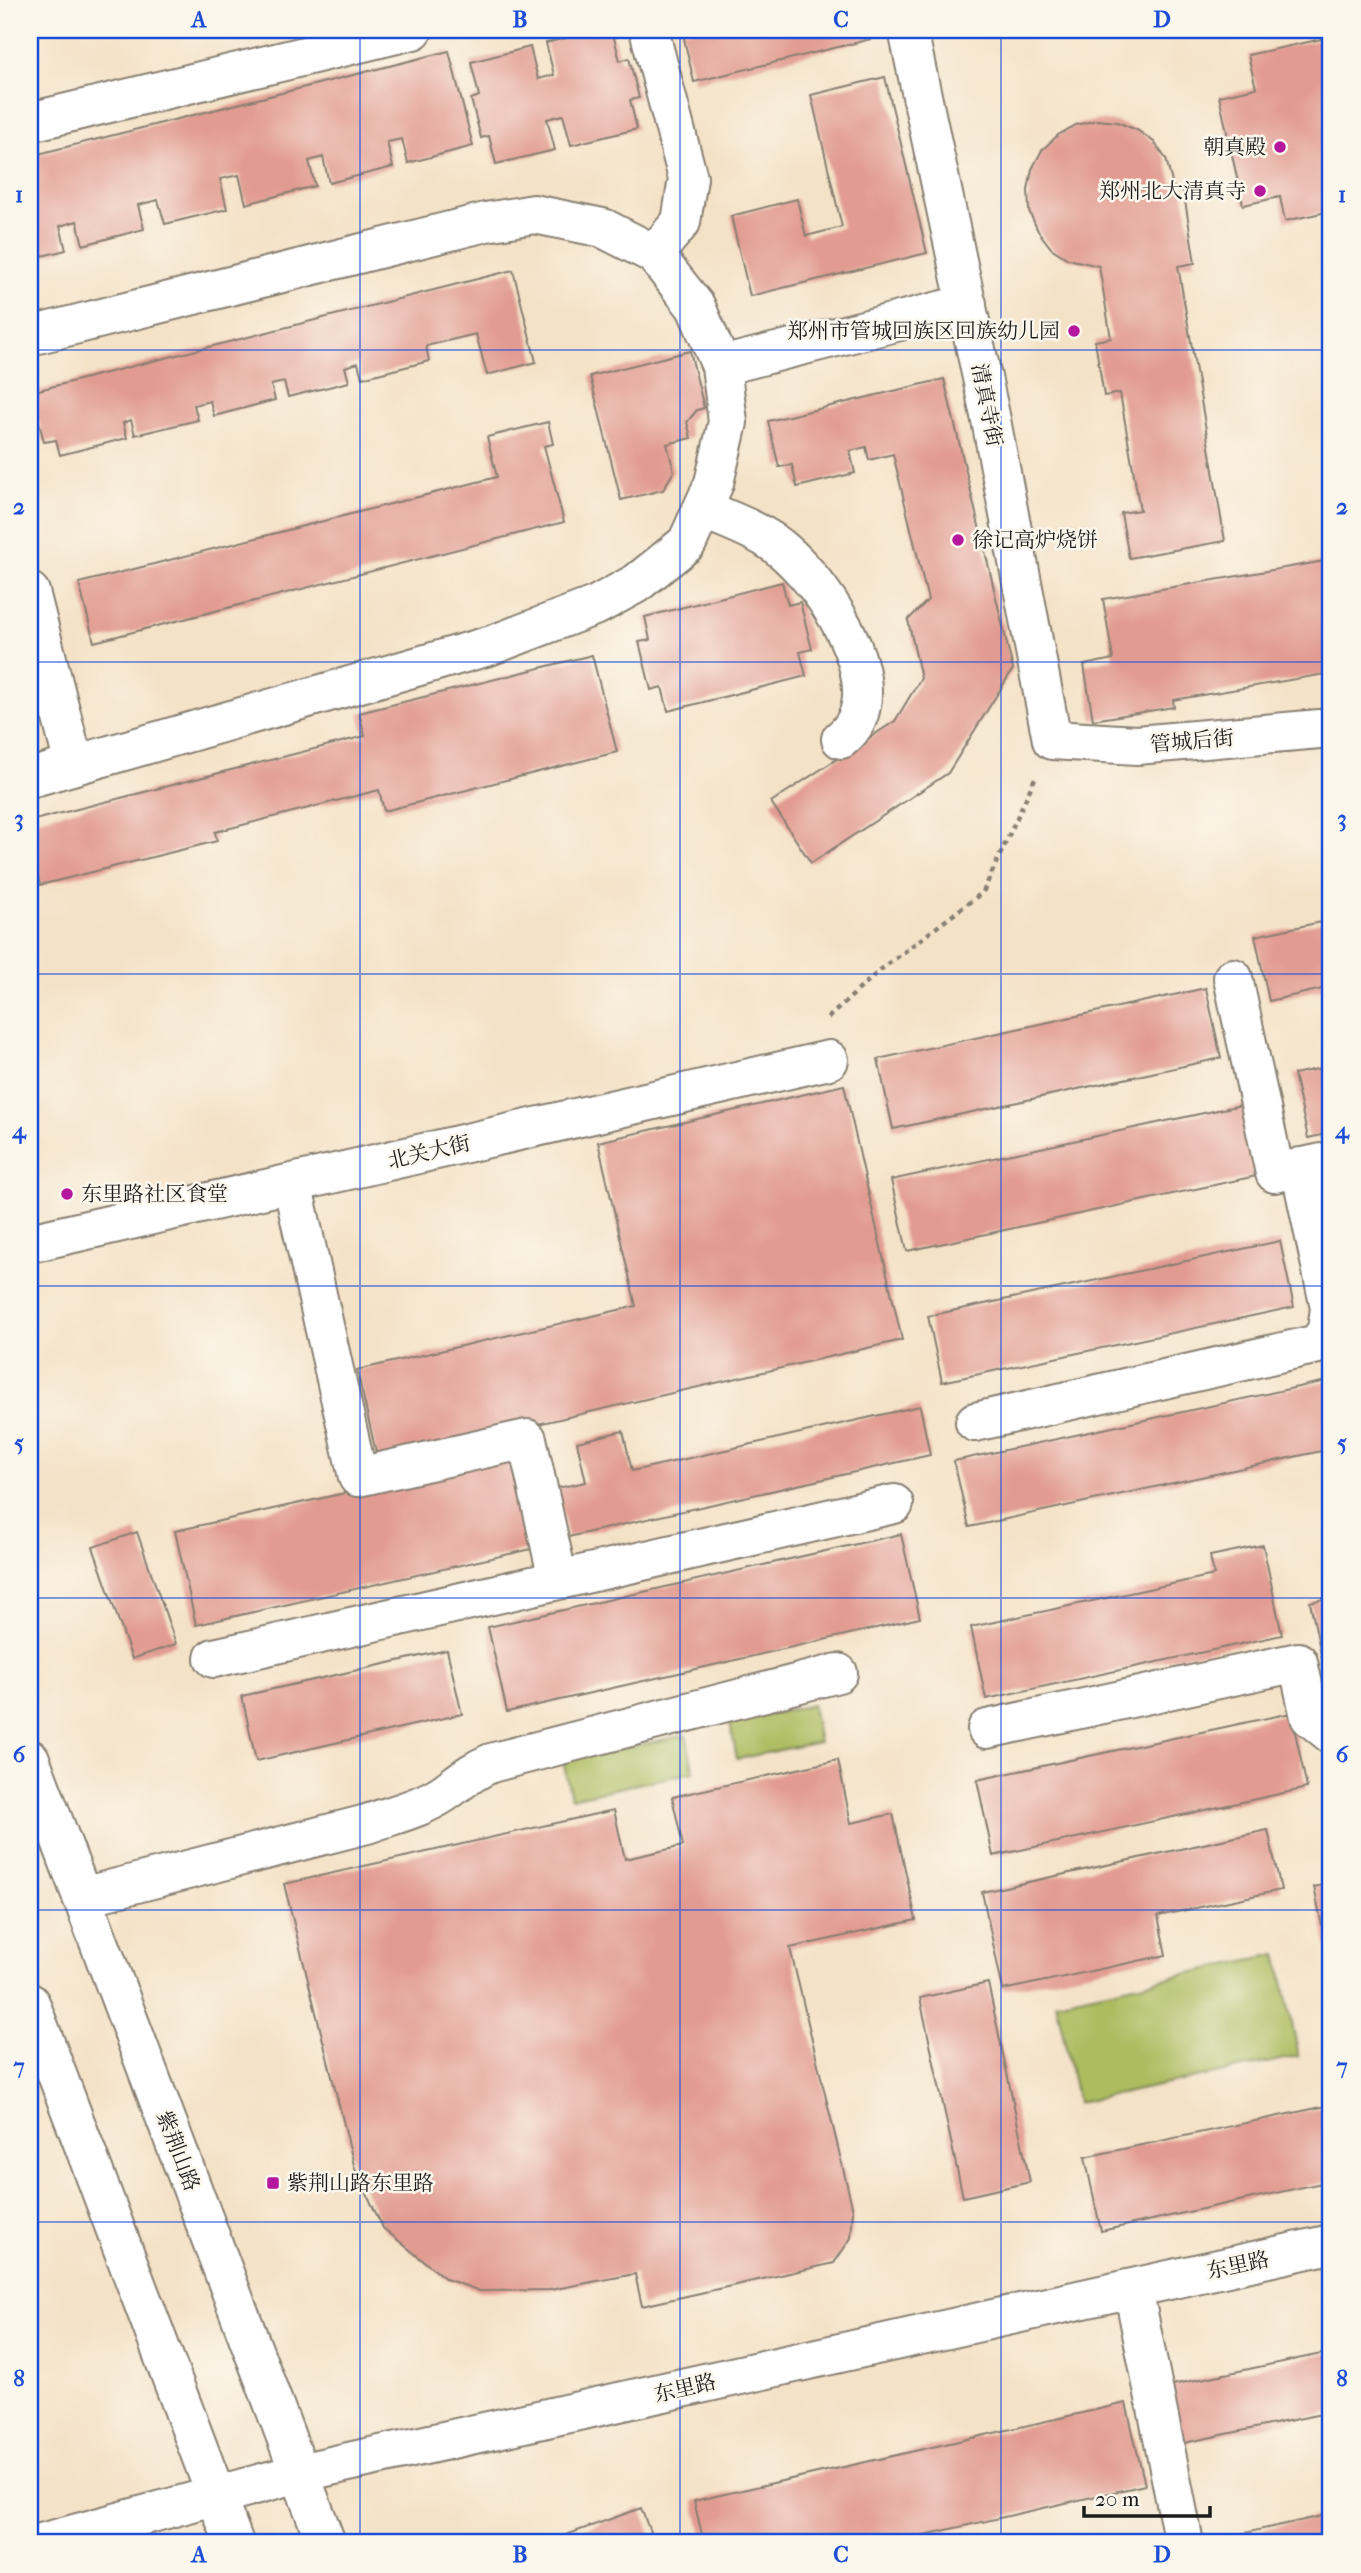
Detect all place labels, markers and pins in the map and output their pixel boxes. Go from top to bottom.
place label: 朝真殿 [1203,135,1266,159]
marker: 朝真殿 [1272,139,1288,155]
place label: 郑州北大清真寺 [1099,179,1246,203]
marker: 郑州北大清真寺 [1252,183,1268,199]
place label: 郑州市管城回族区回族幼儿园 [787,319,1060,343]
marker: 郑州市管城回族区回族幼儿园 [1066,323,1082,339]
place label: 徐记高炉烧饼 [972,528,1098,552]
marker: 徐记高炉烧饼 [950,532,966,548]
place label: 东里路社区食堂 [81,1182,228,1206]
marker: 东里路社区食堂 [59,1186,75,1202]
place label: 紫荆山路东里路 [287,2171,434,2195]
marker: 紫荆山路东里路 [265,2175,281,2191]

